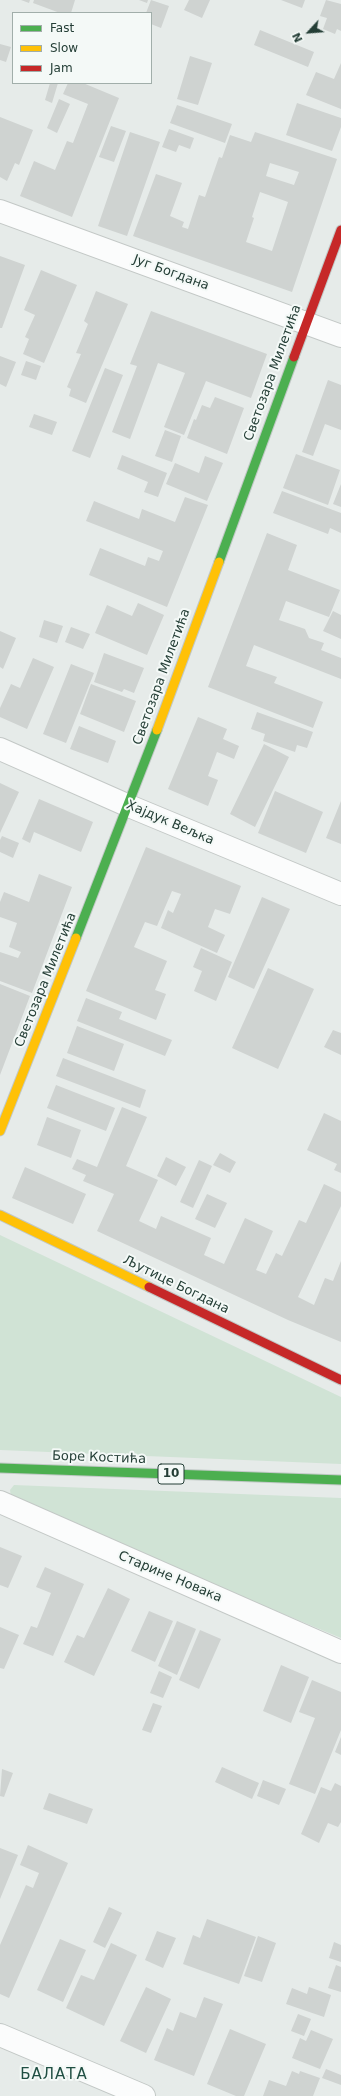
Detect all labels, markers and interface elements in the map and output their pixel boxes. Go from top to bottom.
legend [12,12,152,84]
north arrow [289,12,329,52]
text: Fast [50,21,74,35]
text: N [290,30,306,44]
text: Slow [50,41,78,55]
text: Jam [50,61,73,75]
street label: Југ Богдана [131,252,211,294]
street label: Светозара Милетића [241,303,305,443]
street label: Светозара Милетића [130,607,194,747]
street label: Хајдук Вељка [124,798,216,848]
street label: Светозара Милетића [12,910,80,1050]
street label: Љутице Богдана [120,1253,232,1317]
street label: Боре Костића [52,1449,146,1467]
road number: 10 [158,1464,184,1484]
street label: Старине Новака [116,1548,224,1606]
district label: БАЛАТА [20,2066,88,2084]

